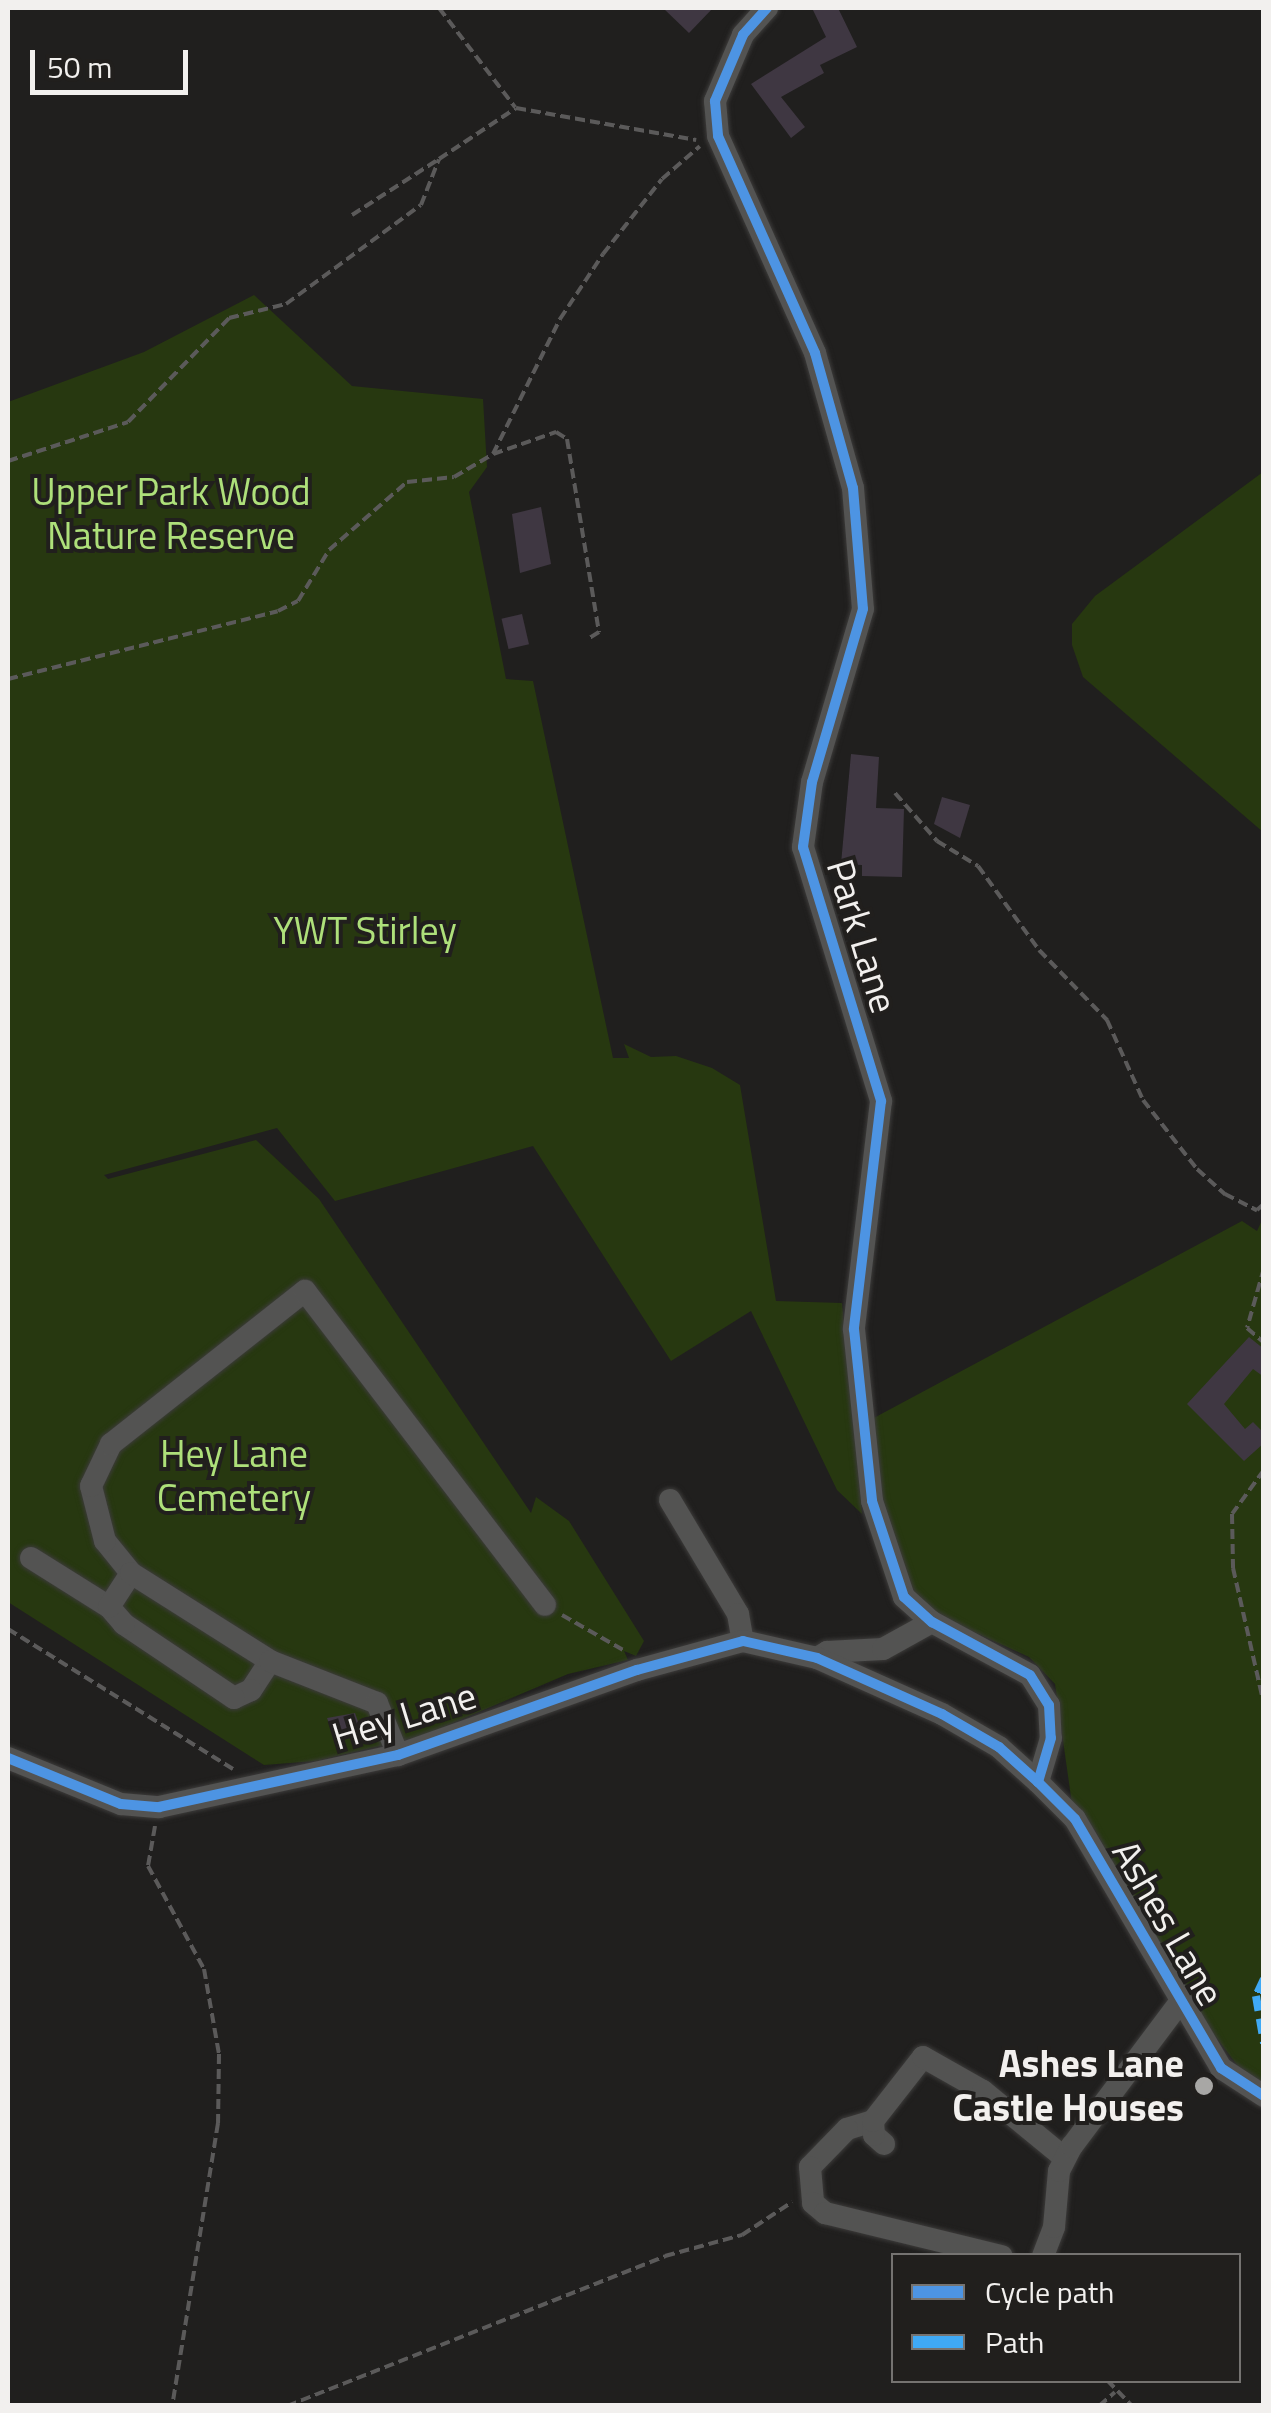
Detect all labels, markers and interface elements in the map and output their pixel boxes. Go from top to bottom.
scale bar [35,30,192,92]
text: 50 m [47,44,112,90]
park label: Upper Park Wood Nature Reserve [31,469,311,558]
street label: Park Lane [817,854,907,1018]
park label: YWT Stirley [273,908,457,954]
park label: Hey Lane Cemetery [157,1431,311,1520]
street label: Hey Lane [327,1673,481,1759]
street label: Ashes Lane [1103,1832,1233,2014]
place label: Ashes Lane Castle Houses [952,2041,1184,2130]
marker: Ashes Lane Castle Houses [1193,2075,1215,2097]
legend [891,2253,1241,2383]
text: Cycle path [985,2269,1114,2315]
text: Path [985,2319,1044,2365]

